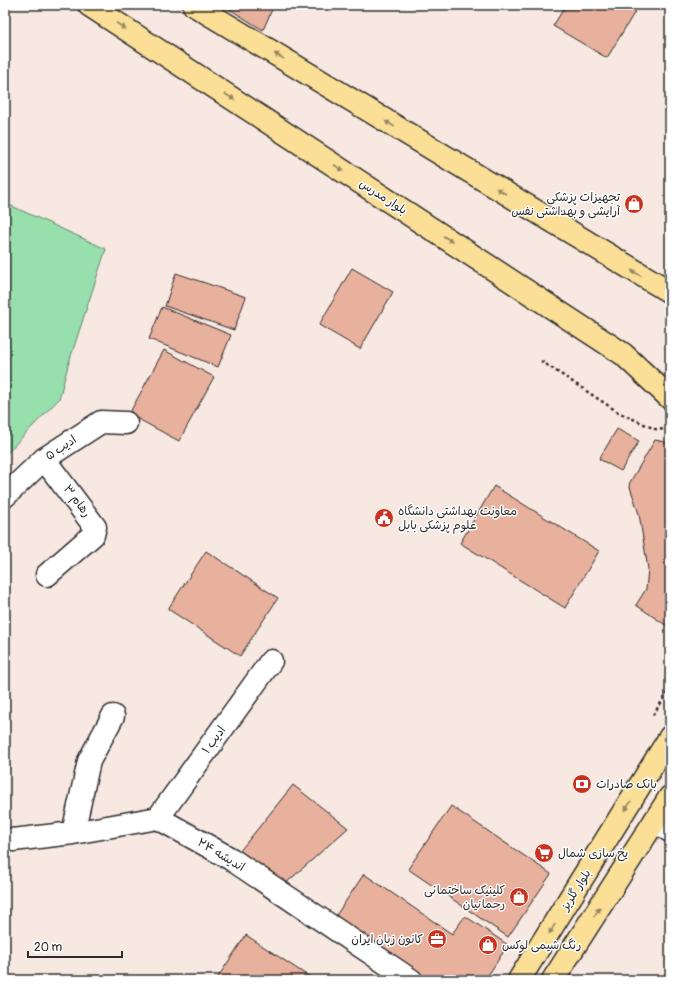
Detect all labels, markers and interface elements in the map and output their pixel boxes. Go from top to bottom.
one-way arrow [116,22,127,30]
one-way arrow [273,53,284,60]
one-way arrow [224,94,236,101]
one-way arrow [384,120,396,127]
one-way arrow [333,165,345,172]
street label: بلوار مدرس [356,176,410,218]
one-way arrow [496,187,506,195]
place label: تجهیزات پزشکی آرایشی و بهداشتی نفس [511,190,621,219]
shop icon: تجهیزات پزشکی آرایشی و بهداشتی نفس [623,193,645,215]
one-way arrow [442,236,454,243]
one-way arrow [630,269,642,276]
street label: ادیب ۵ [42,432,80,464]
street label: رهام ۳ [59,482,94,521]
place label: معاونت بهداشتی دانشگاه علوم پزشکی بابل [398,504,517,534]
public building icon: معاونت بهداشتی دانشگاه علوم پزشکی بابل [373,507,395,529]
street label: ادیب ۱ [199,723,229,757]
bank icon: بانک صادرات [571,773,593,795]
place label: بانک صادرات [596,777,657,792]
one-way arrow [624,800,631,812]
street label: اندیشه ۲۴ [195,835,248,875]
supermarket icon: یخ سازی شمال [533,842,555,864]
place label: یخ سازی شمال [558,846,628,862]
street label: بلوار گلریز [557,867,594,914]
place label: کلینیک ساختمانی رحمانیان [424,883,505,912]
shop icon: کلینیک ساختمانی رحمانیان [508,886,530,908]
one-way arrow [593,906,600,918]
one-way arrow [548,923,555,934]
office icon: کانون زبان ایران [426,928,448,950]
place label: کانون زبان ایران [351,932,423,947]
scale bar [28,933,122,959]
shop icon: رنگ شیمی لوکس [477,934,499,956]
place label: رنگ شیمی لوکس [502,938,581,953]
text: 20 m [34,940,63,955]

